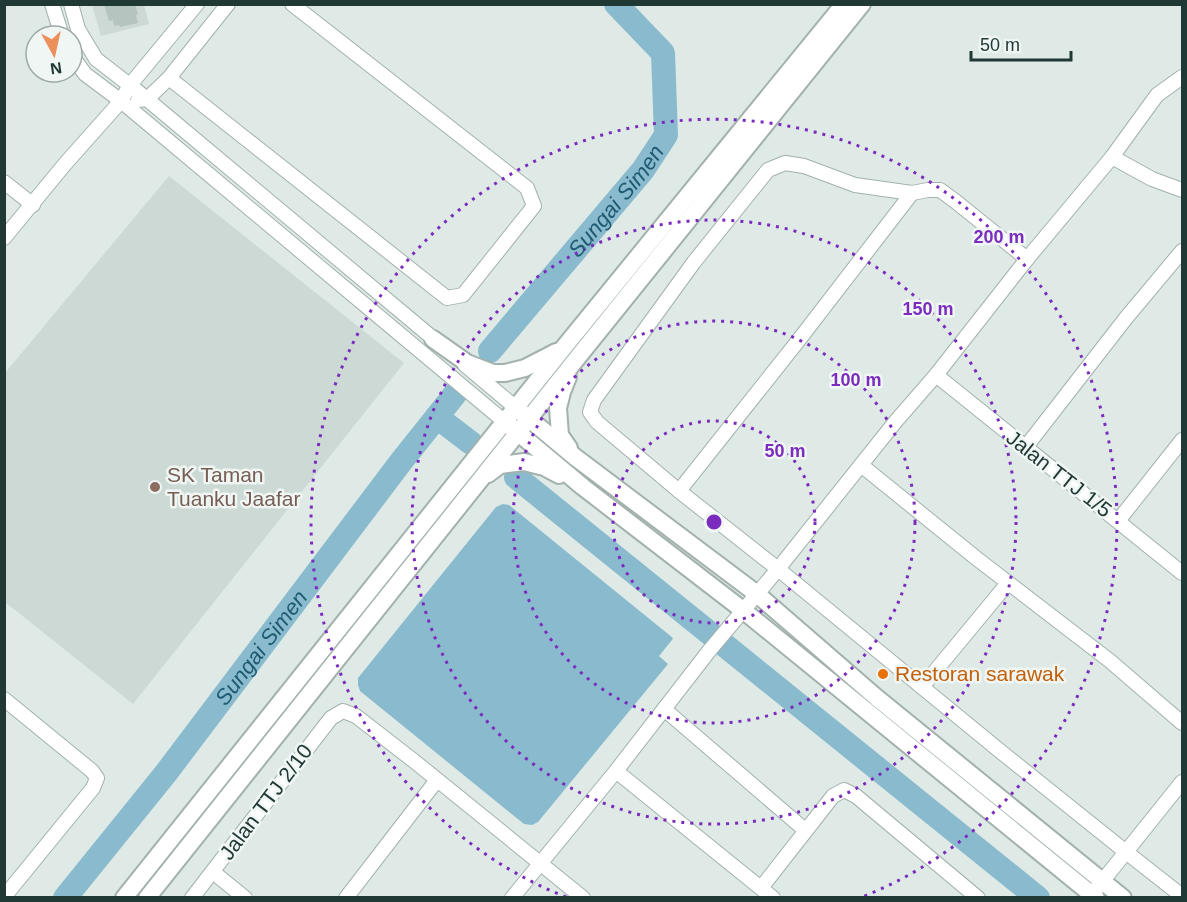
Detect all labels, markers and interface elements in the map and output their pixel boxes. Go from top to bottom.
north arrow [24,24,84,84]
scale bar [971,24,1072,62]
text: 50 m [980,35,1020,55]
text: N [49,59,63,78]
water label: Sungai Simen [563,140,669,262]
text: 200 m [973,227,1025,247]
text: 150 m [902,299,954,319]
text: 100 m [830,370,882,390]
street label: Jalan TTJ 1/5 [1002,425,1116,522]
text: 50 m [764,441,806,461]
place label: SK Taman Tuanku Jaafar [167,463,300,510]
marker: SK Taman Tuanku Jaafar [148,480,162,494]
centre of rings [704,512,724,532]
water label: Sungai Simen [210,586,312,710]
place label: Restoran sarawak [895,662,1065,685]
marker: Restoran sarawak [876,667,890,681]
street label: Jalan TTJ 2/10 [215,739,316,864]

